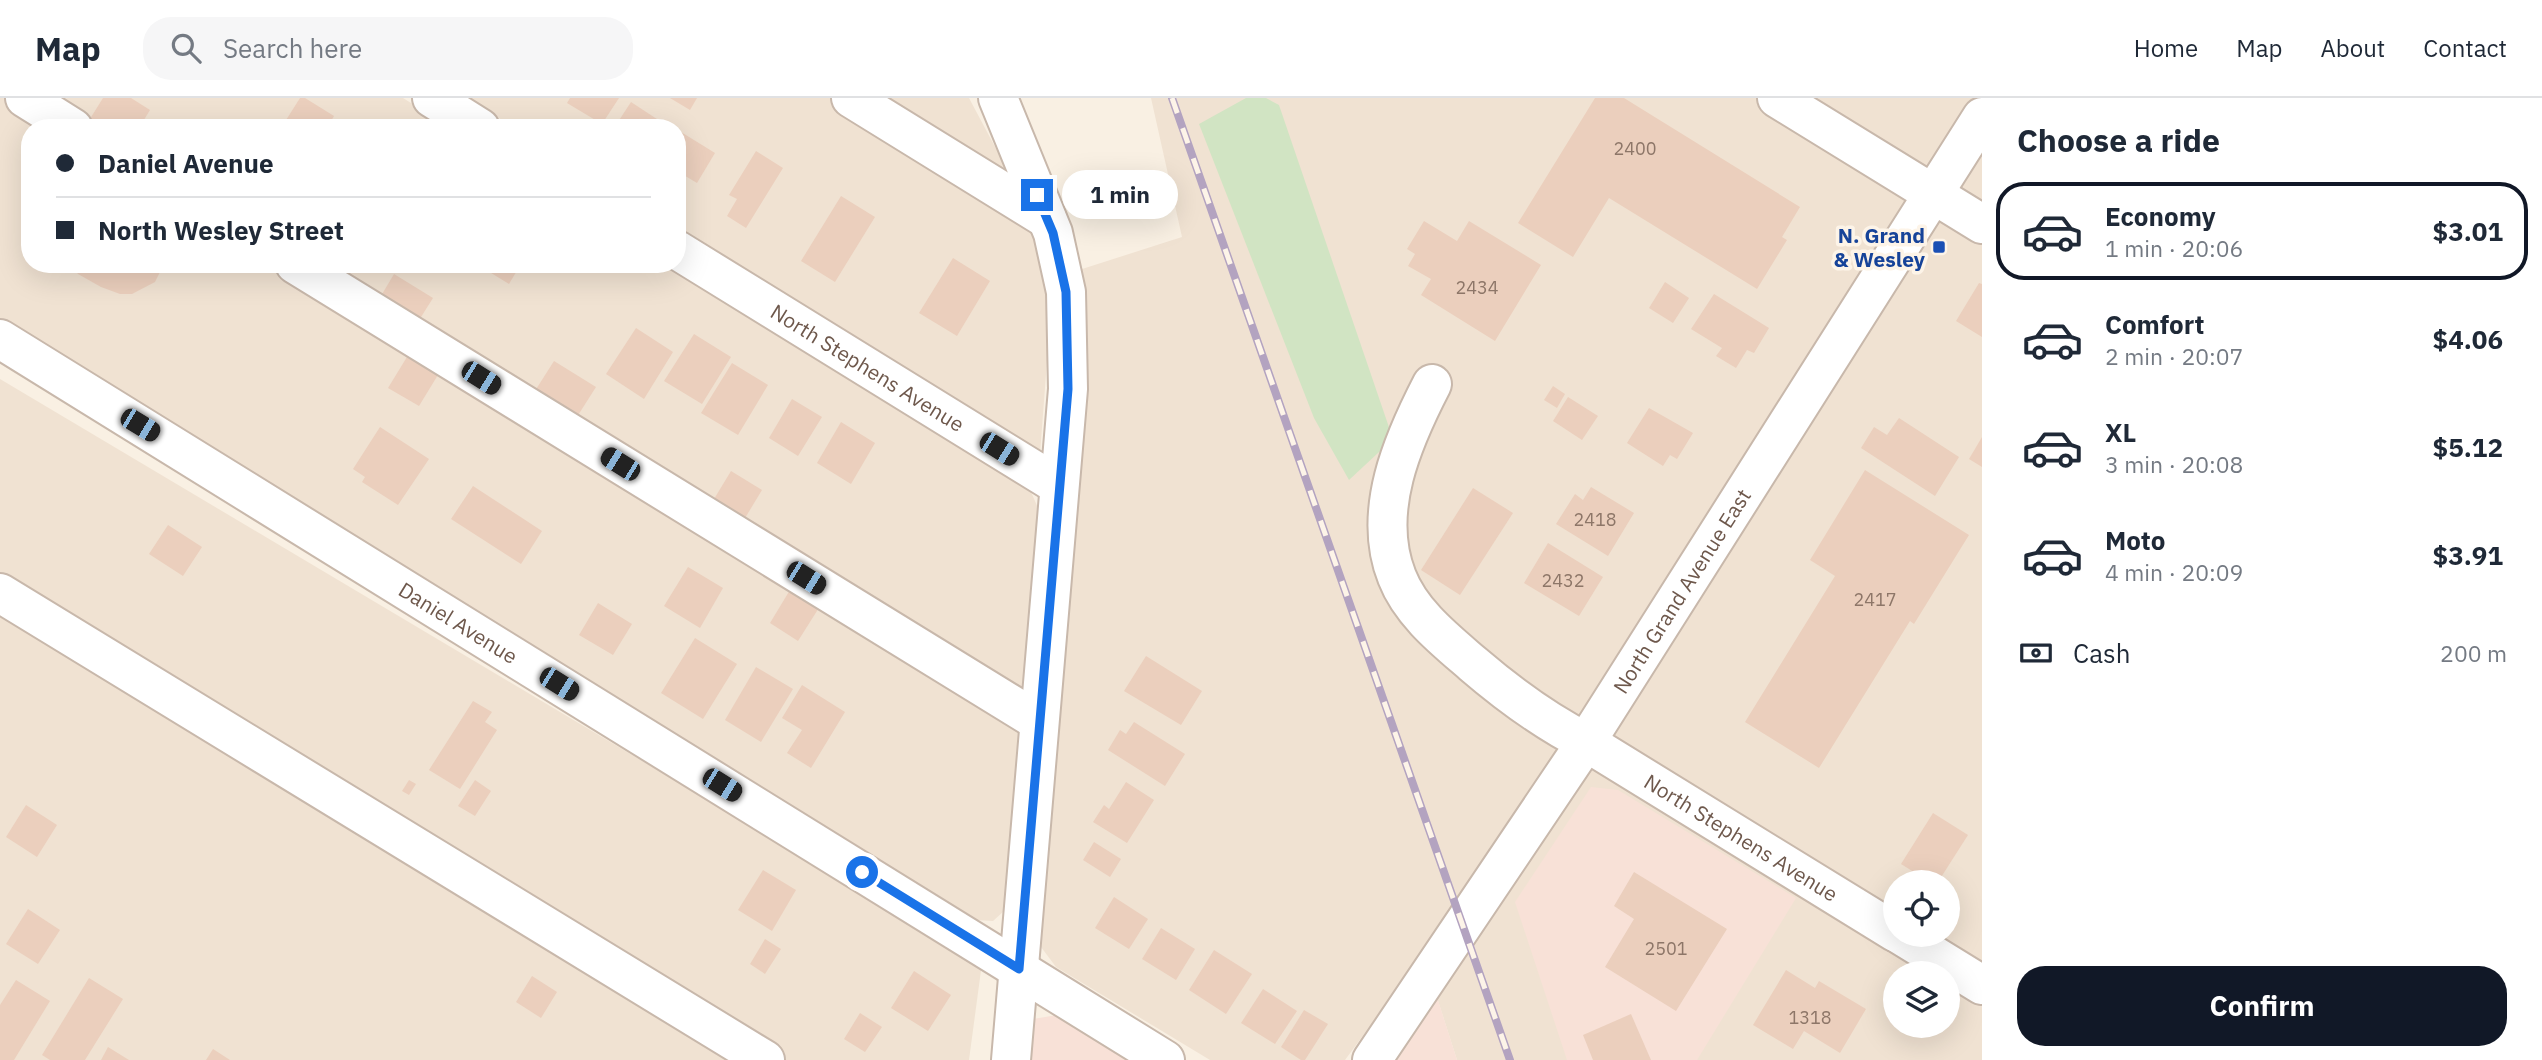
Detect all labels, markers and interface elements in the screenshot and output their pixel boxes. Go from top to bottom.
search box [143,17,633,80]
text: Map [35,27,101,70]
icon: search [167,29,205,67]
text: Search here [223,31,362,65]
text: Home [2134,32,2198,64]
text: Map [2236,32,2282,64]
text: About [2320,32,2385,64]
text: Contact [2423,32,2507,64]
text: Choose a ride [2017,119,2220,161]
house number: 2400 [1613,137,1657,160]
text: Daniel Avenue [98,146,274,180]
callout: 1 min [1062,170,1177,220]
route end [1021,179,1053,211]
text: 1 min [1090,179,1150,209]
text: Economy [2105,199,2216,233]
icon: car [2021,200,2084,263]
text: North Wesley Street [98,213,344,247]
text: $3.01 [2433,214,2503,248]
place label: N. Grand & Wesley [1833,221,1926,273]
text: 1 min · 20:06 [2105,233,2243,263]
marker: N. Grand & Wesley [1931,239,1947,255]
house number: 2434 [1455,276,1499,299]
street label: North Stephens Avenue [766,297,970,438]
text: Comfort [2105,307,2204,341]
icon: car [2021,308,2084,371]
text: $4.06 [2433,322,2503,356]
text: 2 min · 20:07 [2105,341,2243,371]
car [458,358,505,398]
car [117,405,164,445]
text: XL [2105,415,2136,449]
icon: car [2021,416,2084,479]
car [976,429,1023,469]
text: $5.12 [2433,430,2503,464]
car [597,444,644,484]
text: 3 min · 20:08 [2105,449,2243,479]
street label: North Grand Avenue East [1606,483,1757,699]
house number: 2418 [1573,508,1617,531]
text: Moto [2105,523,2165,557]
icon: car [2021,524,2084,587]
text: $3.91 [2433,538,2503,572]
text: 4 min · 20:09 [2105,557,2243,587]
car [783,558,830,598]
house number: 2432 [1541,569,1585,592]
street label: Daniel Avenue [394,575,523,670]
house number: 2417 [1853,588,1897,611]
icon: cash [2017,634,2055,672]
text: Cash [2073,636,2130,670]
text: 200 m [2440,638,2507,668]
car [536,664,583,704]
car [699,765,746,805]
street label: North Stephens Avenue [1639,767,1843,908]
route start [846,856,878,888]
map controls [1883,870,1960,1038]
button: locate [1883,870,1960,947]
house number: 2501 [1644,937,1688,960]
button: layers [1883,961,1960,1038]
button: Confirm [2017,966,2507,1046]
house number: 1318 [1788,1006,1832,1029]

